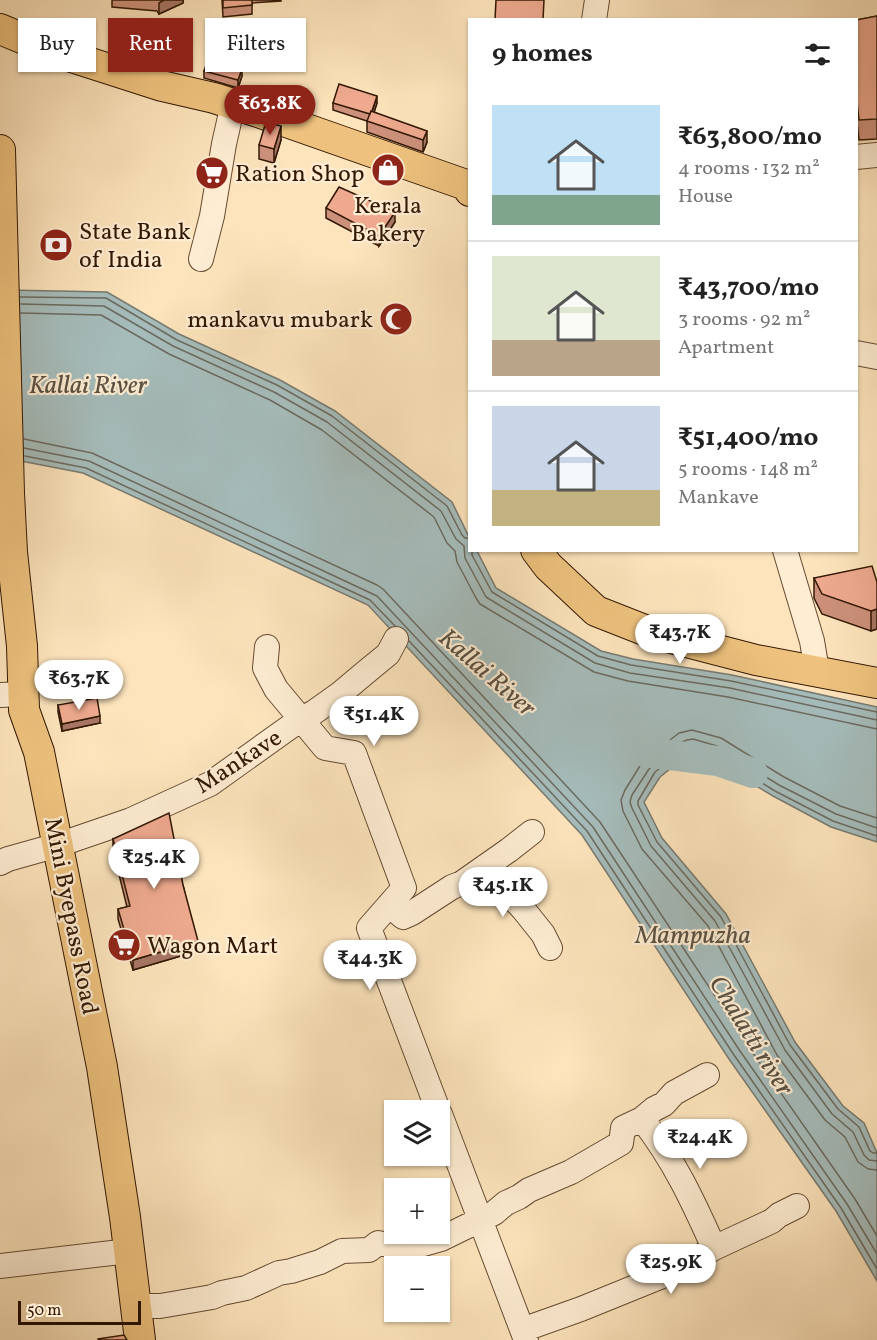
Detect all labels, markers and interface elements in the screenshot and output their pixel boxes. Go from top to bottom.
chip: Buy [18,18,96,72]
chip: Rent [108,18,193,72]
chip: Filters [205,18,306,72]
text: 9 homes [492,36,593,72]
icon: filters [801,38,834,71]
pin: ₹63.8K [221,85,319,136]
text: ₹63.8K [238,90,302,118]
text: ₹63,800/mo [678,119,822,155]
icon: home [540,129,612,201]
shop icon: Kerala Bakery [370,152,406,188]
supermarket icon: Ration Shop [194,155,230,191]
text: 4 rooms · 132 m² [678,155,820,183]
place label: Ration Shop [235,158,365,192]
text: House [678,183,733,211]
place label: Kerala Bakery [351,190,425,252]
place label: State Bank of India [79,216,191,278]
bank icon: State Bank of India [38,227,74,263]
text: ₹43,700/mo [678,270,819,306]
icon: home [540,280,612,352]
mosque icon: mankavu mubark [378,301,414,337]
place label: mankavu mubark [187,304,373,338]
text: 3 rooms · 92 m² [678,306,810,334]
text: Apartment [678,334,774,362]
water label: Kallai River [29,368,148,404]
text: ₹51,400/mo [678,420,818,456]
icon: home [540,430,612,502]
text: 5 rooms · 148 m² [678,456,818,484]
text: Mankave [678,484,759,512]
pin: ₹43.7K [631,614,729,665]
text: ₹43.7K [649,619,711,647]
water label: Kallai River [430,621,543,726]
pin: ₹63.7K [30,660,128,711]
text: ₹63.7K [48,665,110,693]
pin: ₹51.4K [325,696,423,747]
text: ₹51.4K [343,701,405,729]
street label: Mankave [189,722,289,803]
street label: Mini Byepass Road [34,815,106,1018]
pin: ₹25.4K [105,839,203,890]
text: ₹25.4K [122,844,186,872]
pin: ₹45.1K [454,867,552,918]
text: ₹45.1K [473,872,533,900]
water label: Mampuzha [634,918,751,954]
supermarket icon: Wagon Mart [106,927,142,963]
place label: Wagon Mart [147,930,278,964]
pin: ₹44.3K [321,940,419,991]
text: ₹44.3K [337,945,403,973]
water label: Chalatti river [699,969,802,1103]
map controls [384,1100,450,1322]
button: layers [384,1100,450,1166]
pin: ₹24.4K [651,1119,749,1170]
text: ₹24.4K [667,1124,733,1152]
button: + [384,1178,450,1244]
pin: ₹25.9K [622,1244,720,1295]
text: ₹25.9K [640,1249,702,1277]
button: − [384,1256,450,1322]
scale bar [18,1298,141,1326]
text: 50 m [27,1300,61,1322]

